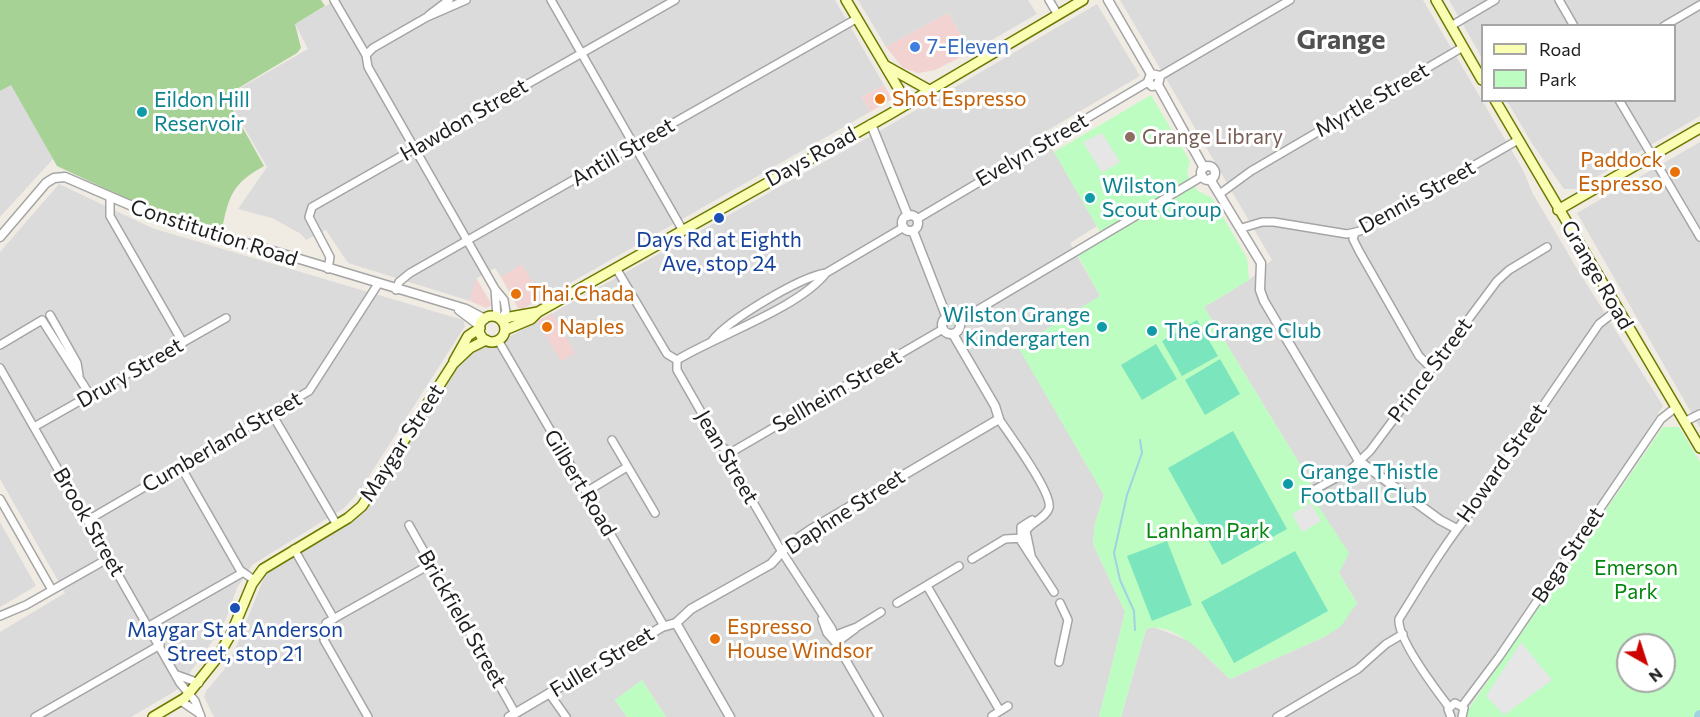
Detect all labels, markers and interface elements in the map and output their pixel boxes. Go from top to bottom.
district label: Grange [1296,24,1386,56]
legend [1481,24,1676,102]
place label: 7-Eleven [927,34,1009,60]
text: Road [1539,38,1581,60]
marker: 7-Eleven [908,40,922,54]
street label: Myrtle Street [1311,57,1433,143]
text: Park [1539,68,1577,90]
street label: Hawdon Street [396,73,532,167]
place label: Shot Espresso [892,86,1026,112]
place label: Eildon Hill Reservoir [154,87,250,137]
marker: Shot Espresso [873,92,887,106]
marker: Eildon Hill Reservoir [135,105,149,119]
street label: Evelyn Street [971,108,1093,192]
street label: Antill Street [567,112,679,192]
street label: Days Road [761,122,861,192]
place label: Grange Library [1142,124,1283,150]
marker: Grange Library [1123,130,1137,144]
place label: Paddock Espresso [1578,147,1663,197]
street label: Dennis Street [1355,155,1479,239]
marker: Paddock Espresso [1668,165,1682,179]
place label: Wilston Scout Group [1102,173,1222,223]
marker: Wilston Scout Group [1083,191,1097,205]
street label: Constitution Road [127,194,301,272]
marker: Days Rd at Eighth Ave, stop 24 [712,211,726,225]
street label: Grange Road [1556,216,1638,334]
place label: Days Rd at Eighth Ave, stop 24 [636,227,802,277]
place label: Thai Chada [528,281,634,307]
marker: Thai Chada [509,287,523,301]
place label: Wilston Grange Kindergarten [942,302,1090,352]
street label: Prince Street [1383,313,1477,427]
place label: Naples [559,314,624,340]
place label: The Grange Club [1164,318,1321,344]
marker: Naples [540,320,554,334]
marker: Wilston Grange Kindergarten [1095,320,1109,334]
marker: The Grange Club [1145,324,1159,338]
street label: Drury Street [73,333,187,413]
street label: Sellheim Street [768,344,906,438]
street label: Maygar Street [355,379,449,507]
street label: Cumberland Street [138,386,306,498]
street label: Howard Street [1452,399,1552,527]
street label: Jean Street [690,406,764,508]
street label: Gilbert Road [538,425,622,541]
place label: Grange Thistle Football Club [1300,459,1438,509]
street label: Brook Street [48,463,130,581]
street label: Daphne Street [781,464,909,560]
marker: Grange Thistle Football Club [1281,477,1295,491]
street label: Bega Street [1527,502,1609,608]
park label: Lanham Park [1146,518,1270,544]
street label: Brickfield Street [412,546,512,692]
park label: Emerson Park [1594,555,1678,605]
marker: Maygar St at Anderson Street, stop 21 [228,601,242,615]
place label: Espresso House Windsor [727,614,873,664]
place label: Maygar St at Anderson Street, stop 21 [127,617,343,667]
street label: Fuller Street [545,621,659,703]
marker: Espresso House Windsor [708,632,722,646]
north arrow [1616,633,1676,693]
text: N [1646,665,1667,687]

